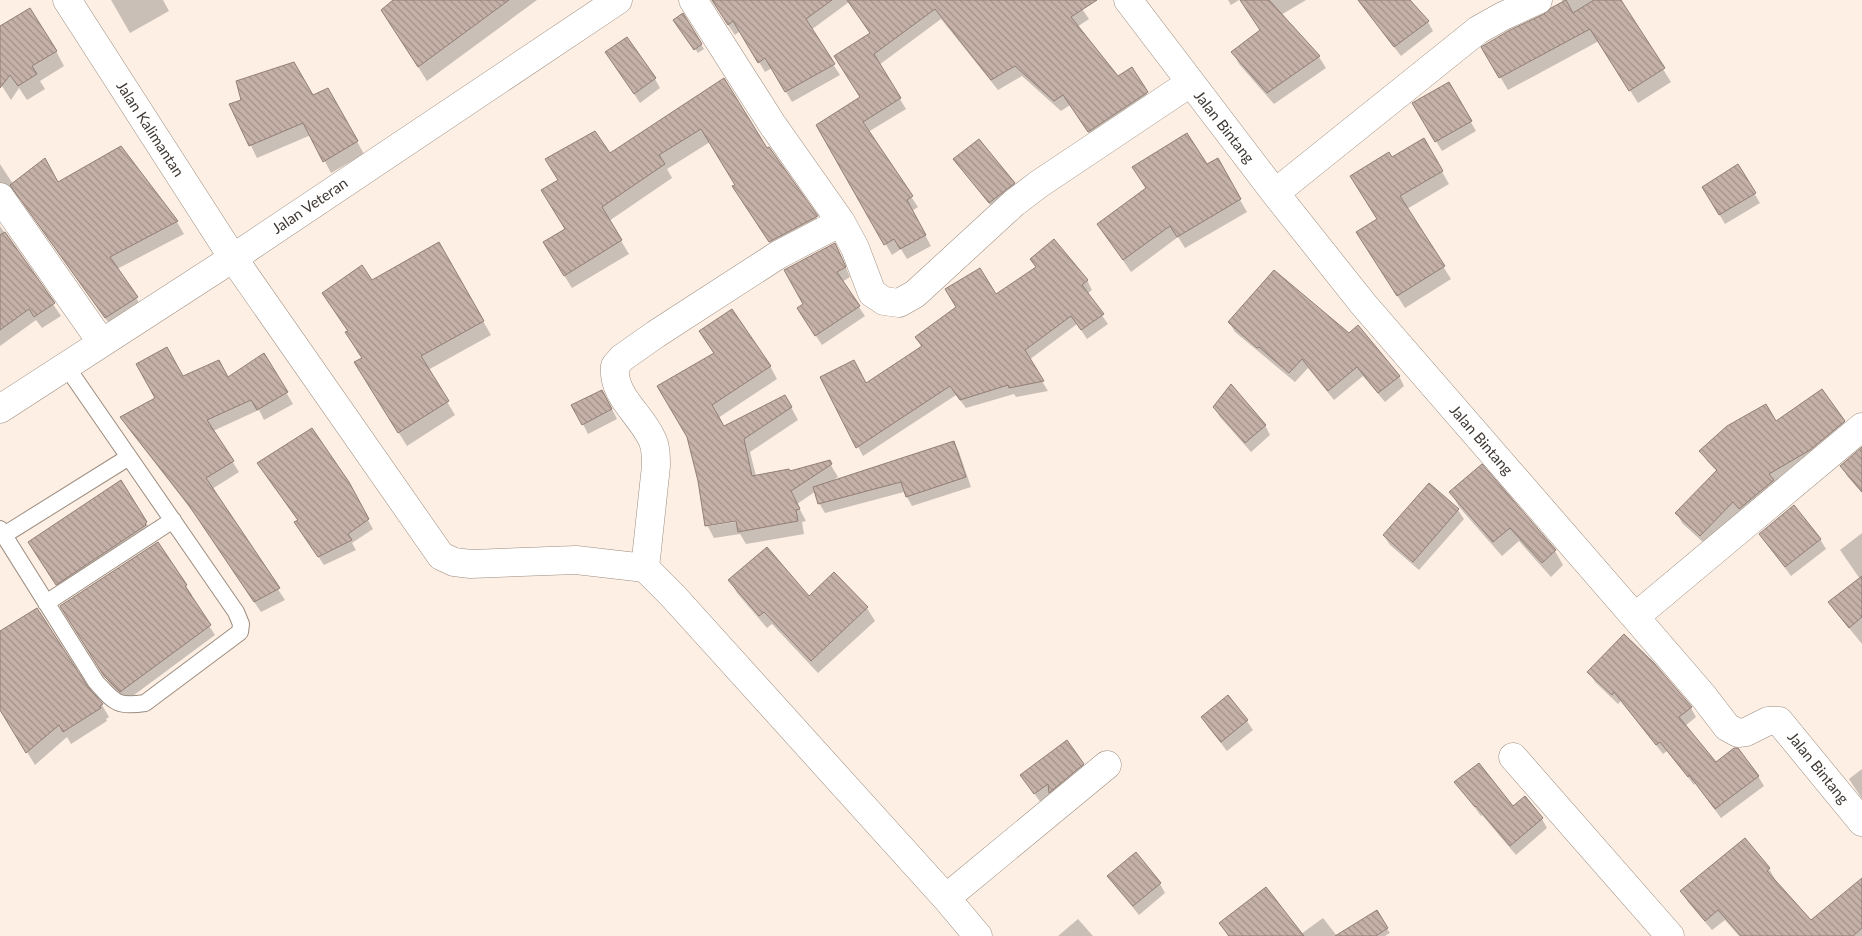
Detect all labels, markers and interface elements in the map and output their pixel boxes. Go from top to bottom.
street label: Jalan Kalimantan [113,77,188,180]
street label: Jalan Bintang [1191,87,1259,166]
street label: Jalan Veteran [268,173,351,237]
street label: Jalan Bintang [1446,401,1517,478]
street label: Jalan Bintang [1784,728,1853,807]

